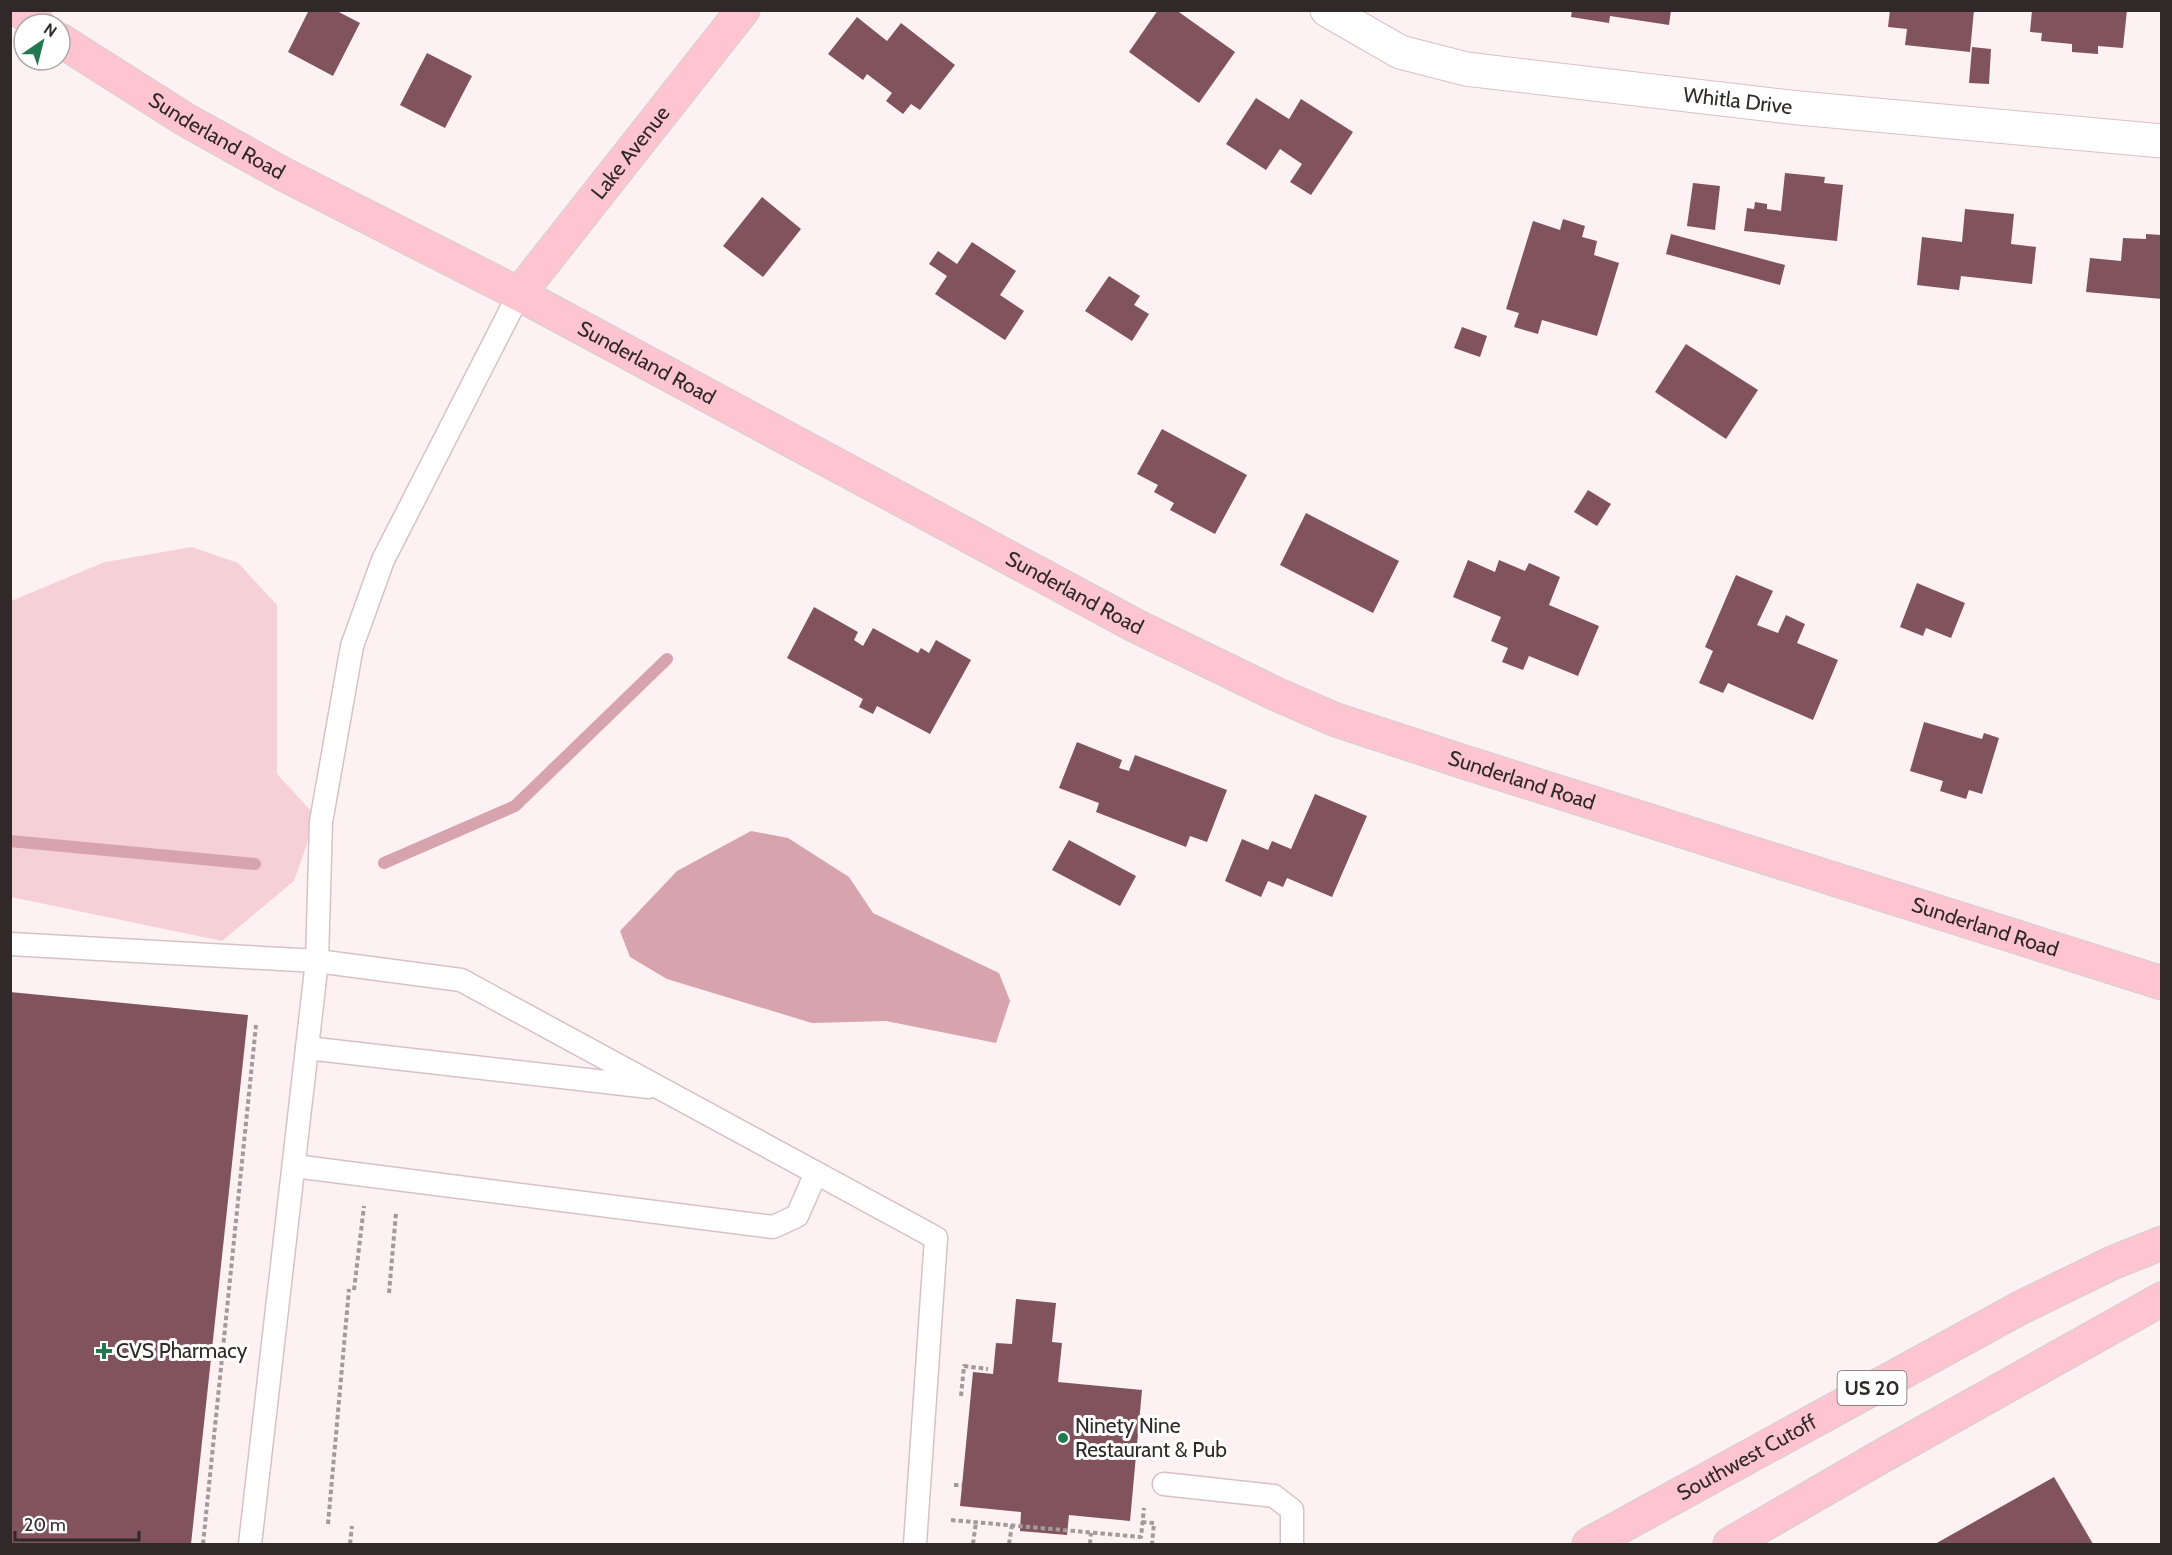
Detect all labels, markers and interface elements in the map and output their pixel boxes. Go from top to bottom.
north arrow [12,12,72,72]
text: N [40,19,60,41]
street label: Whitla Drive [1682,82,1794,119]
street label: Sunderland Road [144,87,289,184]
street label: Lake Avenue [586,101,675,204]
street label: Sunderland Road [574,315,720,409]
street label: Sunderland Road [1002,545,1148,640]
street label: Sunderland Road [1445,745,1598,815]
street label: Sunderland Road [1909,892,2062,961]
place label: CVS Pharmacy [116,1338,248,1363]
marker: CVS Pharmacy [97,1344,111,1358]
road number: US 20 [1838,1371,1906,1405]
street label: Southwest Cutoff [1672,1409,1821,1505]
place label: Ninety Nine Restaurant & Pub [1075,1413,1227,1462]
marker: Ninety Nine Restaurant & Pub [1056,1431,1070,1445]
scale bar [15,1504,140,1542]
text: 20 m [24,1514,66,1536]

